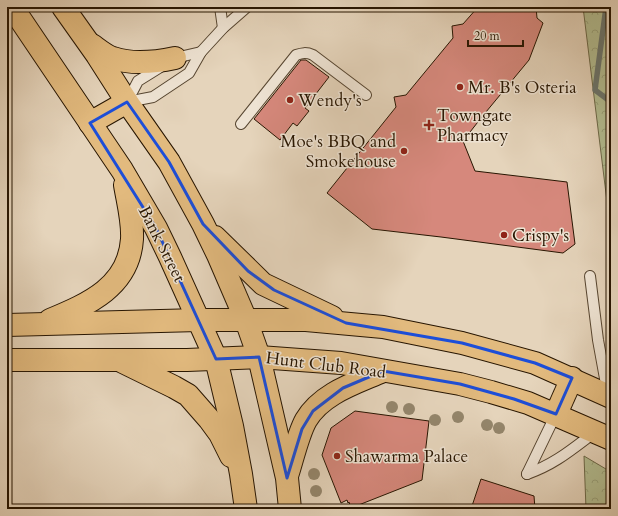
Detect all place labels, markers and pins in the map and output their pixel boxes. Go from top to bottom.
place label: Mr. B's Osteria [468,76,577,99]
marker: Mr. B's Osteria [455,82,465,92]
place label: Wendy's [297,89,362,112]
marker: Wendy's [285,95,295,105]
place label: Towngate Pharmacy [437,104,512,147]
marker: Towngate Pharmacy [424,120,434,130]
place label: Moe's BBQ and Smokehouse [281,130,396,173]
marker: Moe's BBQ and Smokehouse [399,146,409,156]
place label: Crispy's [512,224,570,247]
marker: Crispy's [499,230,509,240]
place label: Shawarma Palace [345,445,468,468]
marker: Shawarma Palace [332,451,342,461]

